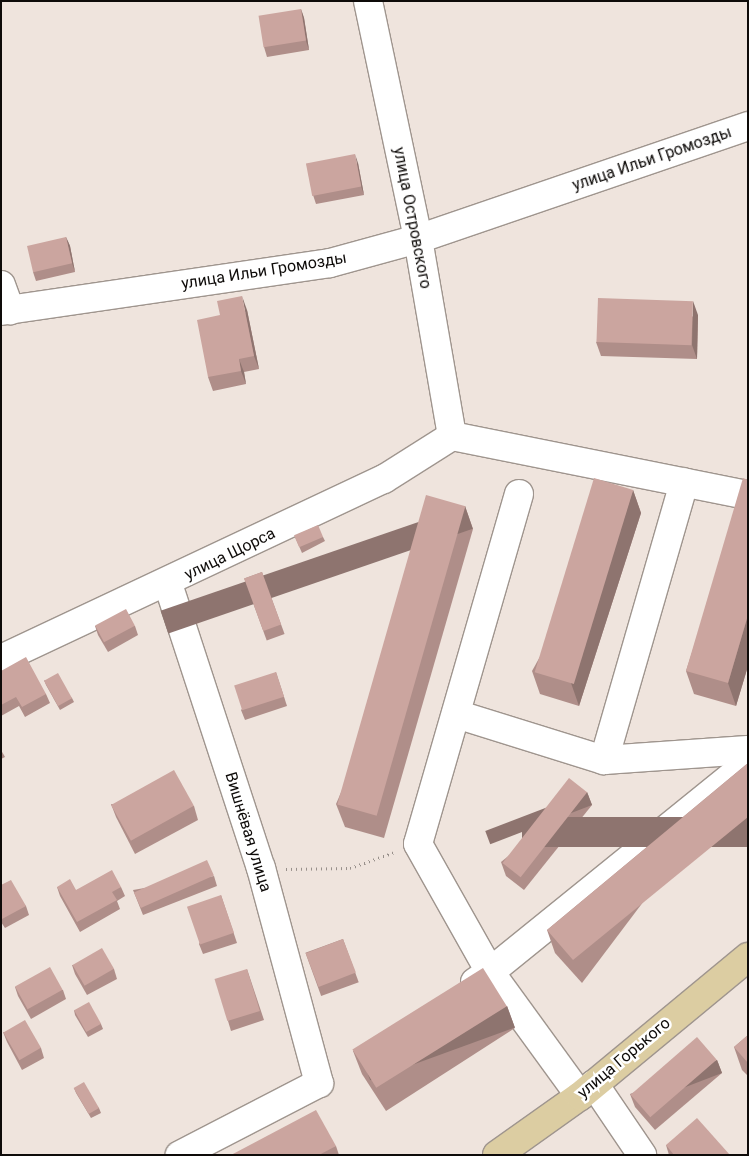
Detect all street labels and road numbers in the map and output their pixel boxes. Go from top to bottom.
street label: улица Ильи Громозды [570,123,734,195]
street label: улица Островского [389,146,435,290]
street label: улица Ильи Громозды [180,248,348,294]
street label: улица Щорса [181,524,279,584]
street label: Вишнёвая улица [221,770,275,894]
street label: улица Горького [574,1014,674,1102]

